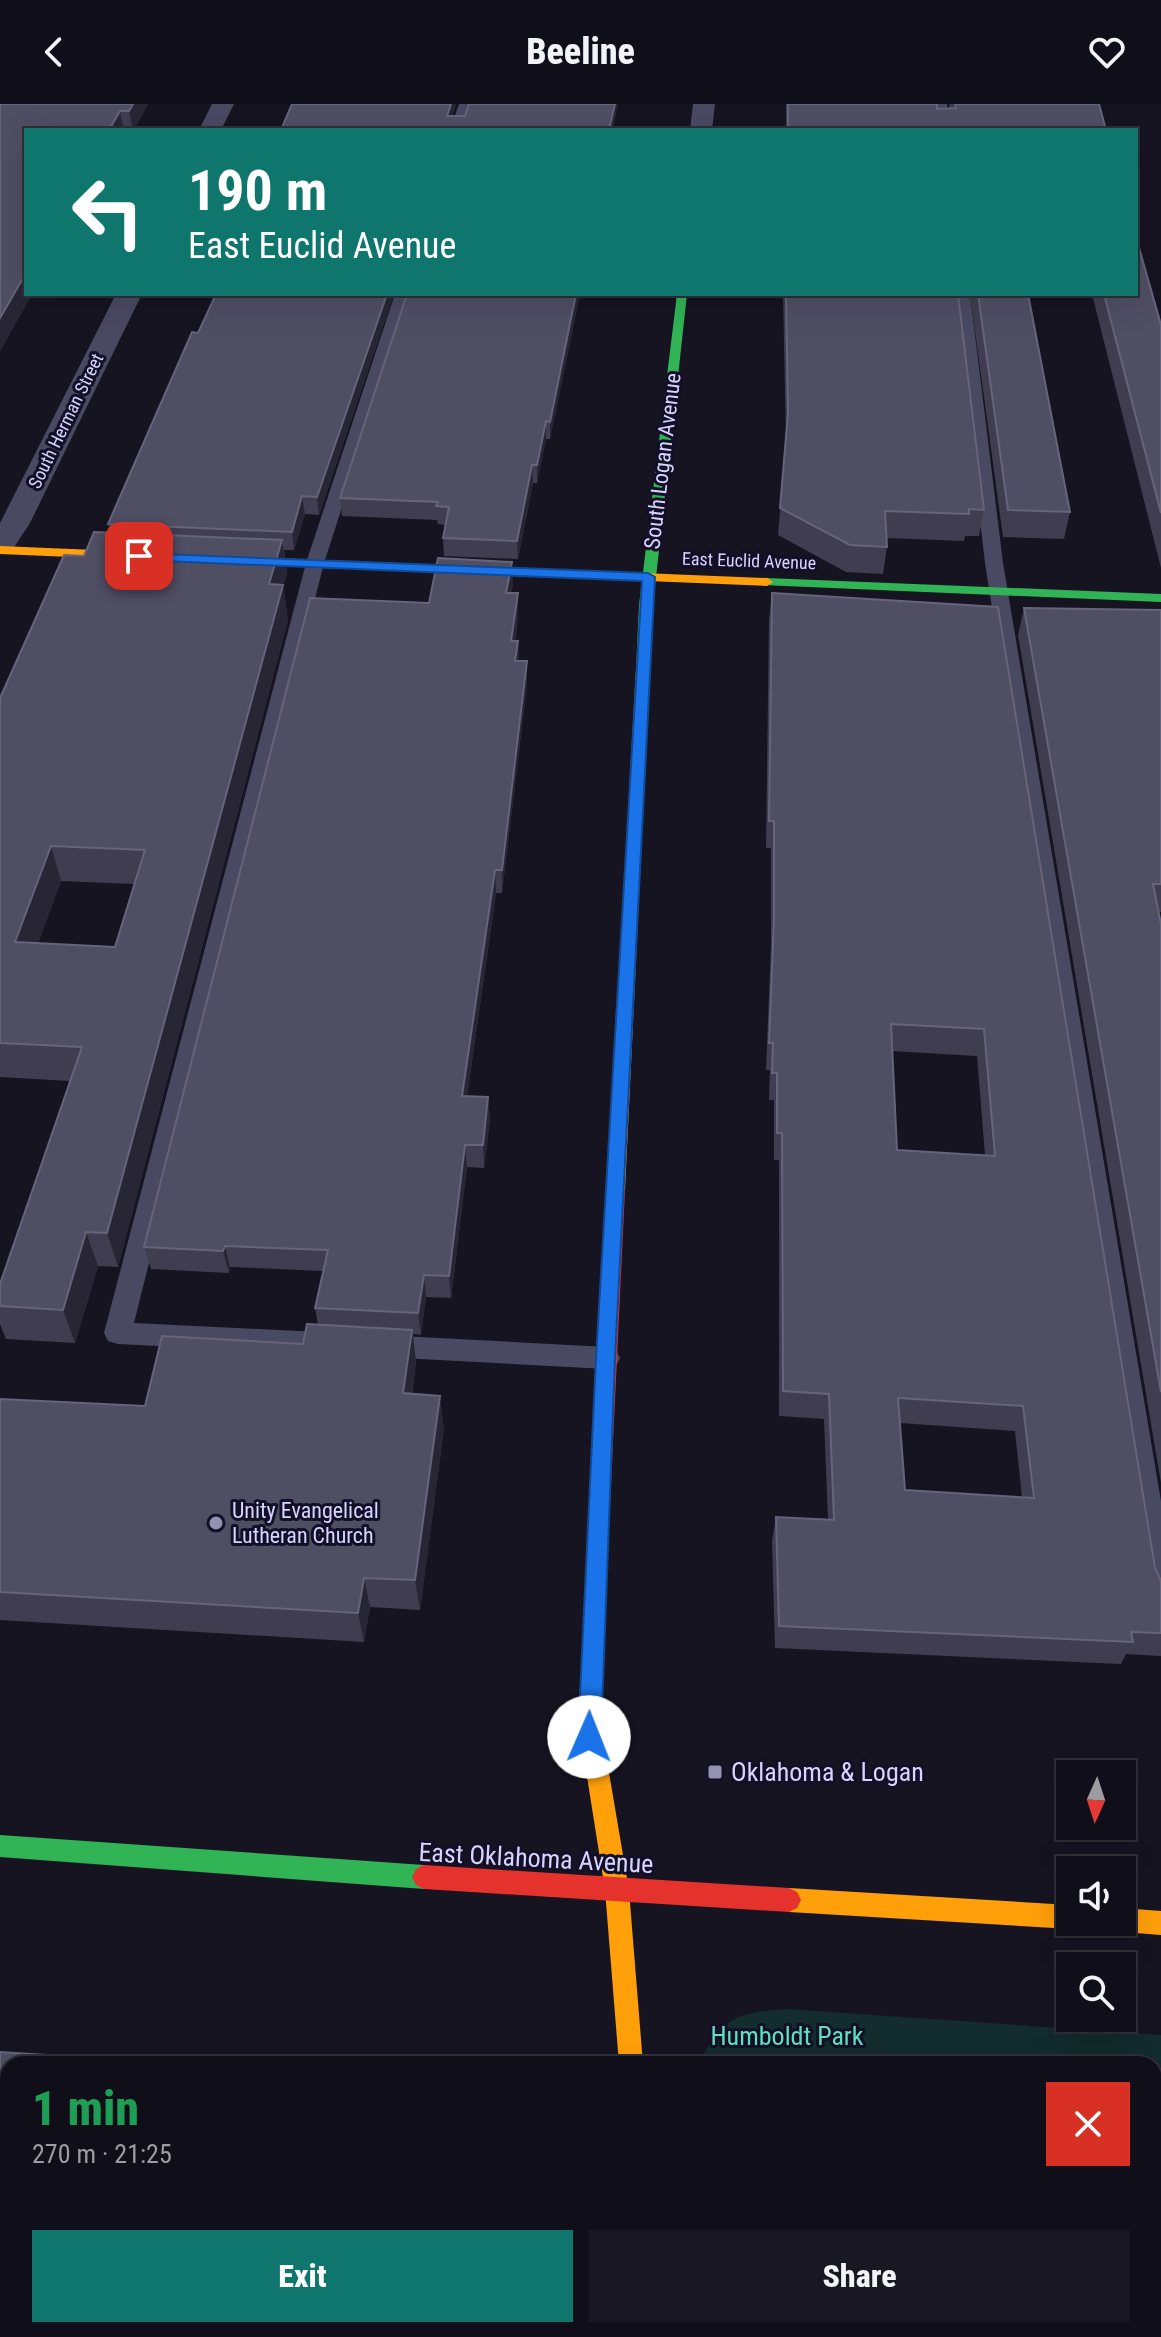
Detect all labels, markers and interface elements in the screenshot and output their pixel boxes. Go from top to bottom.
icon: back [32,30,76,74]
icon: heart [1085,30,1129,74]
text: Beeline [526,31,635,73]
text: 190 m [188,158,327,224]
icon: left [56,160,160,264]
text: East Euclid Avenue [188,225,456,267]
street label: South Herman Street [24,350,107,492]
street label: South Logan Avenue [639,372,686,551]
pin [105,522,173,590]
icon: arrive [117,534,161,578]
street label: East Euclid Avenue [682,548,816,573]
place label: Unity Evangelical Lutheran Church [232,1498,379,1548]
marker: Unity Evangelical Lutheran Church [207,1514,225,1532]
position arrow [547,1695,631,1779]
place label: Oklahoma & Logan [731,1757,924,1787]
north arrow [1056,1760,1136,1840]
map controls [1056,1760,1136,2032]
marker: Oklahoma & Logan [706,1763,724,1781]
street label: East Oklahoma Avenue [418,1837,654,1879]
button: sound [1056,1856,1136,1936]
button: search [1056,1952,1136,2032]
park label: Humboldt Park [710,2021,864,2051]
text: 1 min [32,2080,139,2137]
button: close [1046,2082,1130,2166]
text: 270 m · 21:25 [32,2139,172,2169]
button: Exit [32,2230,573,2322]
button: Share [589,2230,1130,2322]

